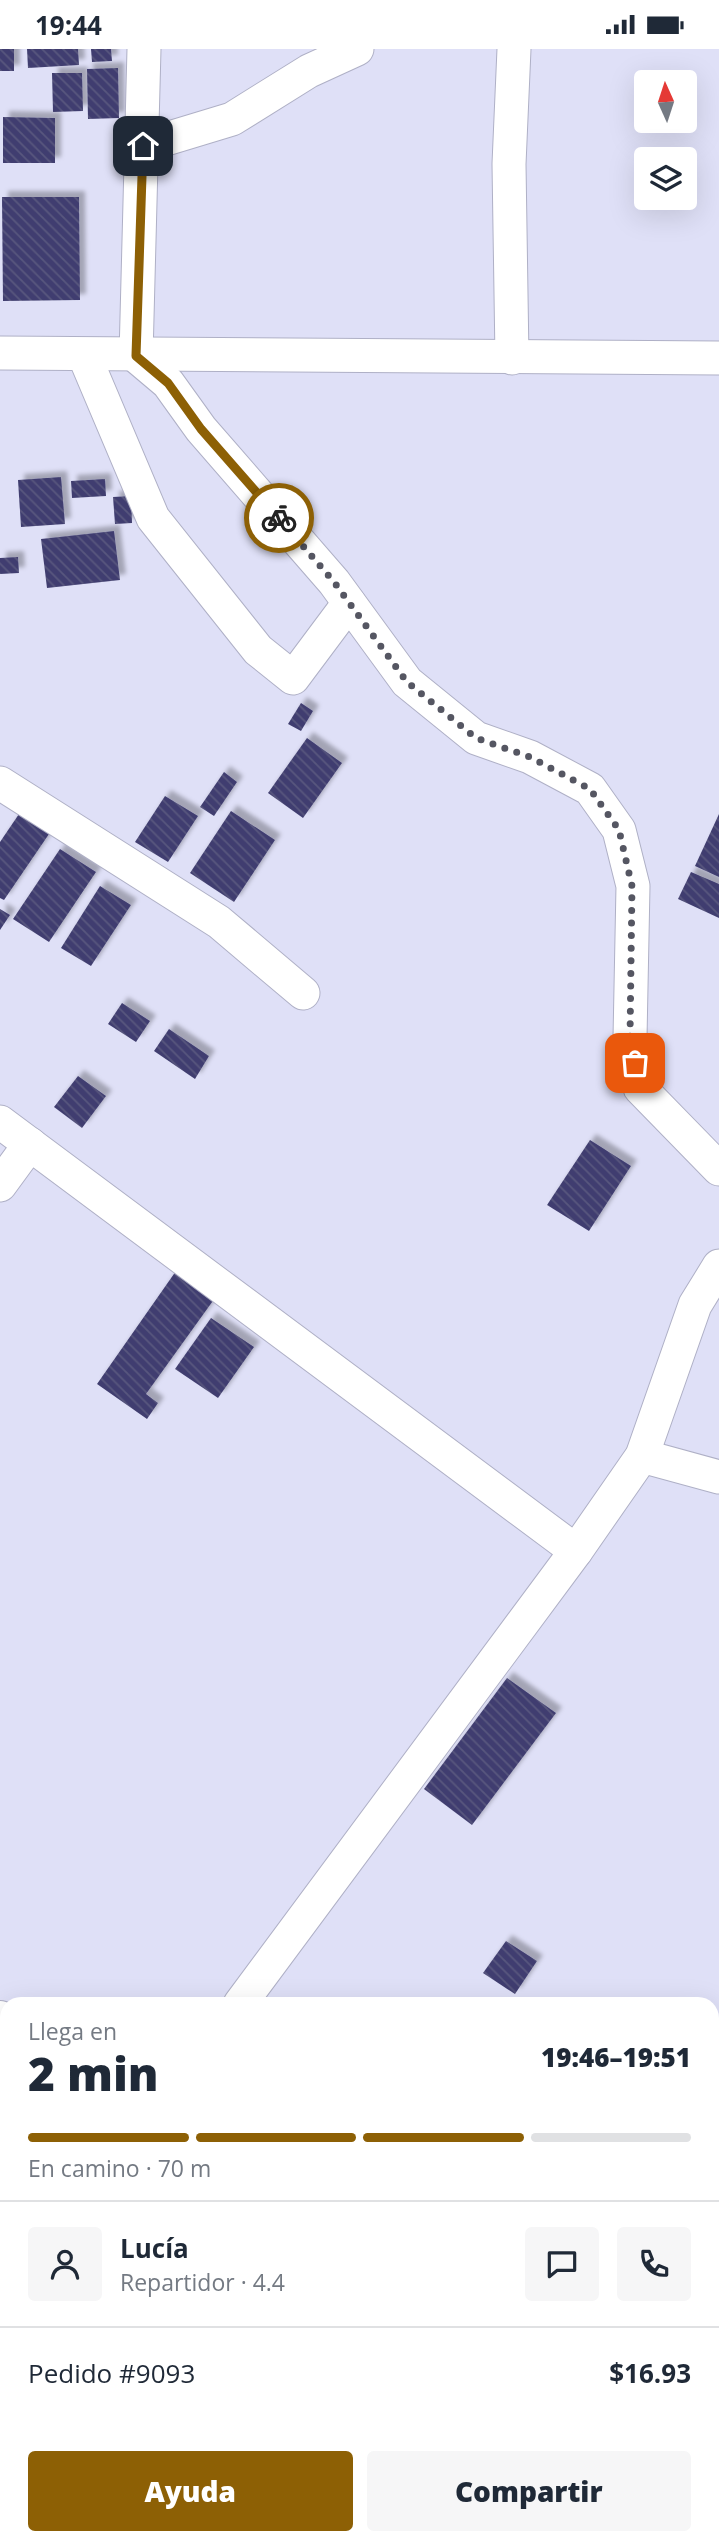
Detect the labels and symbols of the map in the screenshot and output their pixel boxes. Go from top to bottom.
north arrow [634,70,696,133]
pin [113,116,173,176]
courier [244,483,314,553]
pin [605,1033,665,1093]

